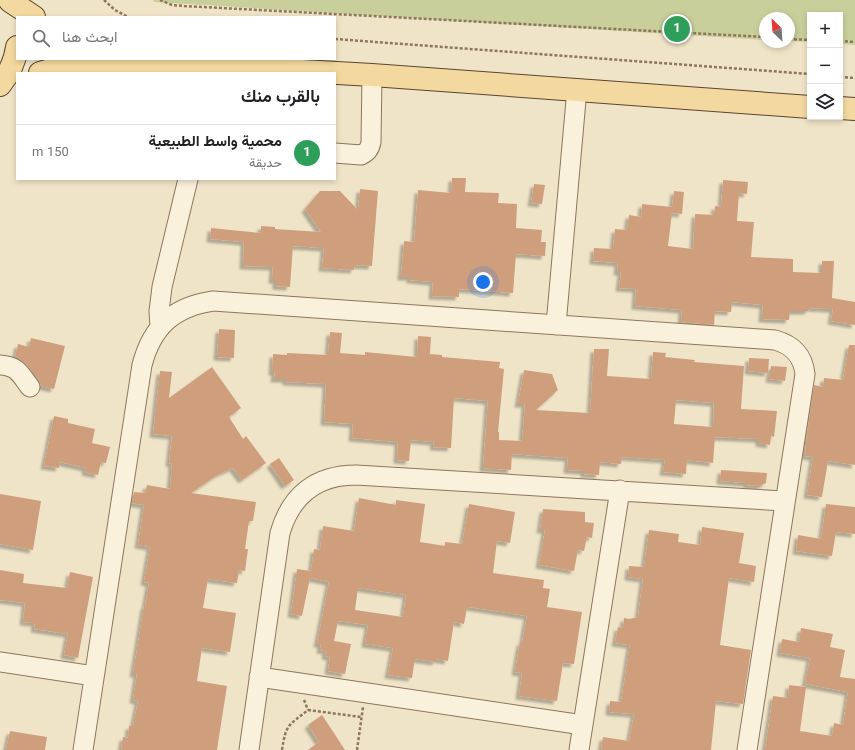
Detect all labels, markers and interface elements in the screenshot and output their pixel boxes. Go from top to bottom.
north arrow [759,12,795,48]
map controls [807,12,843,120]
button: + [807,12,843,48]
pin: 1 [664,14,690,44]
search box [16,16,336,60]
icon: search [30,27,52,49]
text: ابحث هنا [62,27,118,50]
button: − [807,48,843,84]
button: layers [807,84,843,120]
text: بالقرب منك [241,85,320,111]
text: محمية واسط الطبيعية [148,131,282,154]
text: 150 m [32,143,69,163]
text: 1 [303,143,311,163]
text: حديقة [249,154,282,174]
your location [473,272,493,292]

